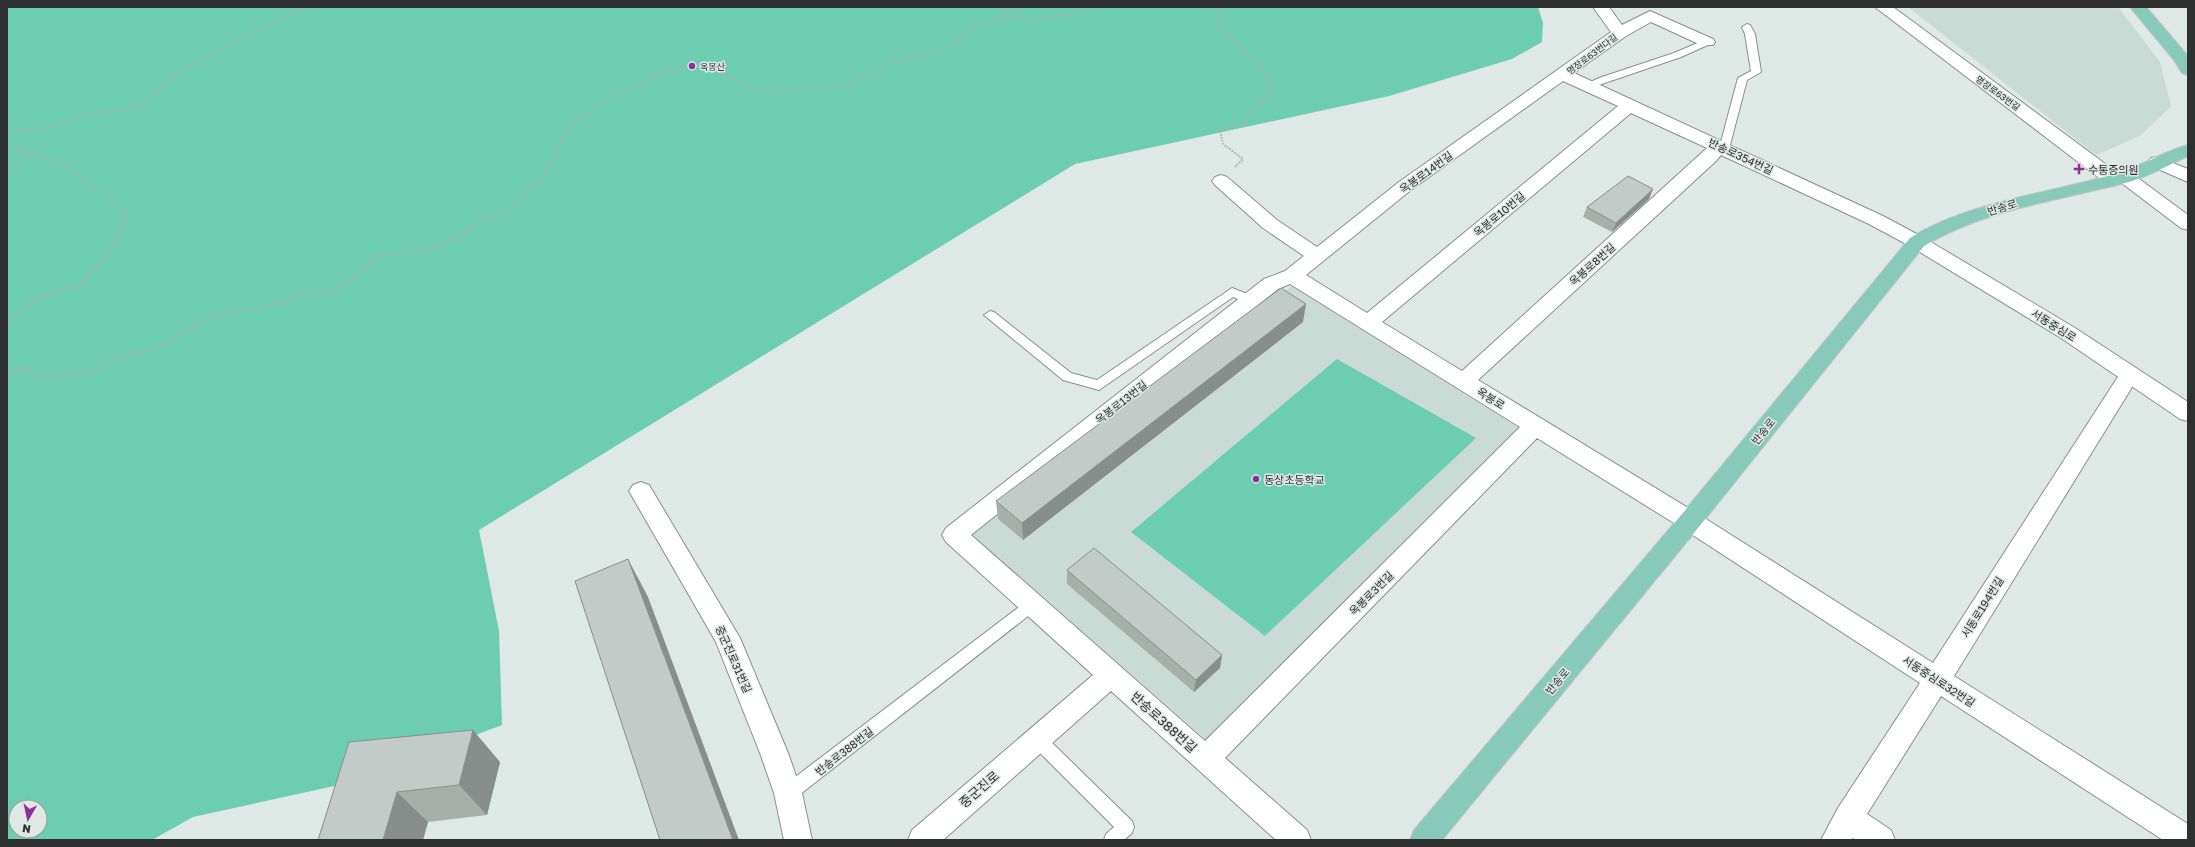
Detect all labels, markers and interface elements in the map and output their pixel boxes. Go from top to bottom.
street label: 명장로63번다길 [1565,31,1619,77]
marker: 옥봉산 [687,61,697,71]
place label: 옥봉산 [700,61,726,72]
street label: 명장로63번길 [1974,73,2022,113]
street label: 반송로354번길 [1706,135,1776,177]
street label: 옥봉로14번길 [1397,148,1455,196]
marker: 수통증의원 [2073,163,2085,175]
place label: 수통증의원 [2088,163,2139,176]
street label: 옥봉로10번길 [1471,189,1527,239]
street label: 반송로 [1986,196,2018,218]
street label: 옥봉로8번길 [1566,240,1618,288]
street label: 서동중심로 [2029,306,2079,344]
street label: 옥봉로13번길 [1092,378,1150,426]
street label: 옥봉로 [1475,384,1507,412]
street label: 반송로 [1748,415,1778,447]
place label: 동상초등학교 [1264,473,1325,486]
marker: 동상초등학교 [1251,474,1261,484]
street label: 옥봉로3번길 [1346,568,1396,618]
street label: 서동로194번길 [1958,574,2006,640]
street label: 중군진로31번길 [713,623,755,695]
street label: 서동중심로32번길 [1900,653,1978,709]
street label: 반송로 [1542,665,1572,697]
street label: 반송로388번길 [1128,688,1200,756]
street label: 반송로388번길 [812,724,876,778]
street label: 중군진로 [956,767,1002,811]
north arrow [8,799,48,839]
text: N [21,822,32,836]

